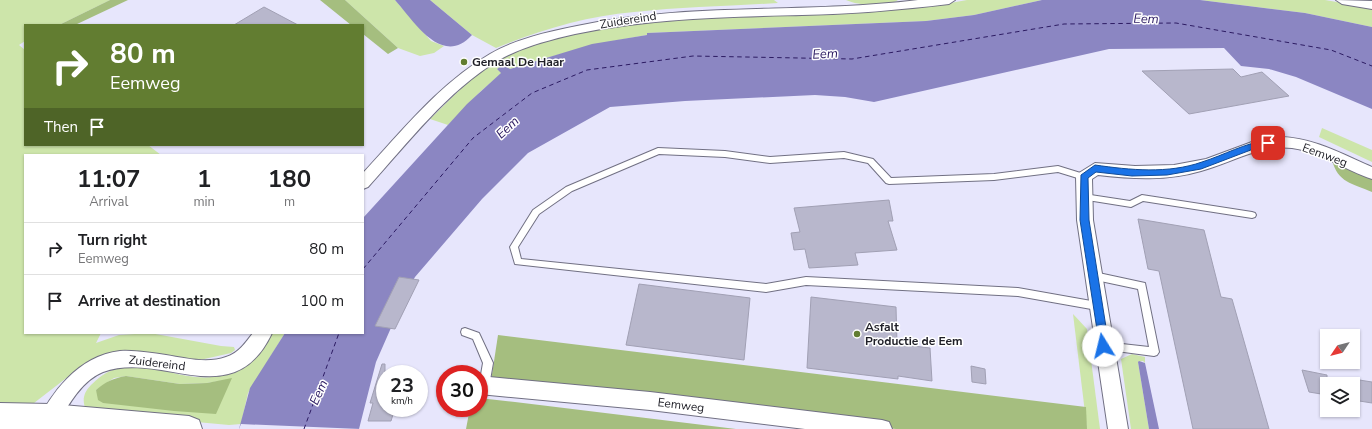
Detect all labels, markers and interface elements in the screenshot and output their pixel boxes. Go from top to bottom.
street label: Zuidereind [599,8,657,32]
water label: Eem [1133,10,1159,28]
text: 80 m [110,35,176,73]
icon: right [44,40,96,92]
water label: Eem [812,44,838,64]
place label: Gemaal De Haar [472,54,564,70]
marker: Gemaal De Haar [459,57,469,67]
text: Eemweg [110,71,180,95]
water label: Eem [492,112,523,143]
icon: arrive [86,116,108,138]
text: Then [44,117,78,137]
pin [1251,126,1285,160]
icon: arrive [1257,132,1279,154]
street label: Eemweg [1300,139,1350,171]
text: 11:07 [77,163,140,195]
text: 1 [197,163,211,195]
text: 180 [268,163,311,195]
text: Arrival [89,193,128,211]
text: min [193,193,215,211]
text: m [284,193,295,211]
text: Turn right [78,230,147,250]
icon: right [44,238,66,260]
text: 80 m [309,239,344,259]
text: Eemweg [78,250,129,268]
icon: arrive [44,290,66,312]
text: Arrive at destination [78,291,221,311]
text: 100 m [300,291,344,311]
place label: Asfalt Productie de Eem [865,319,963,349]
position arrow [1082,325,1124,367]
marker: Asfalt Productie de Eem [852,329,862,339]
north arrow [1320,329,1360,369]
map controls [1320,329,1360,417]
street label: Zuidereind [128,352,186,374]
speed limit sign: 30 [436,365,488,417]
text: 23 [390,372,414,399]
water label: Eem [305,377,332,408]
button: layers [1320,377,1360,417]
text: km/h [391,394,413,408]
street label: Eemweg [657,394,705,416]

